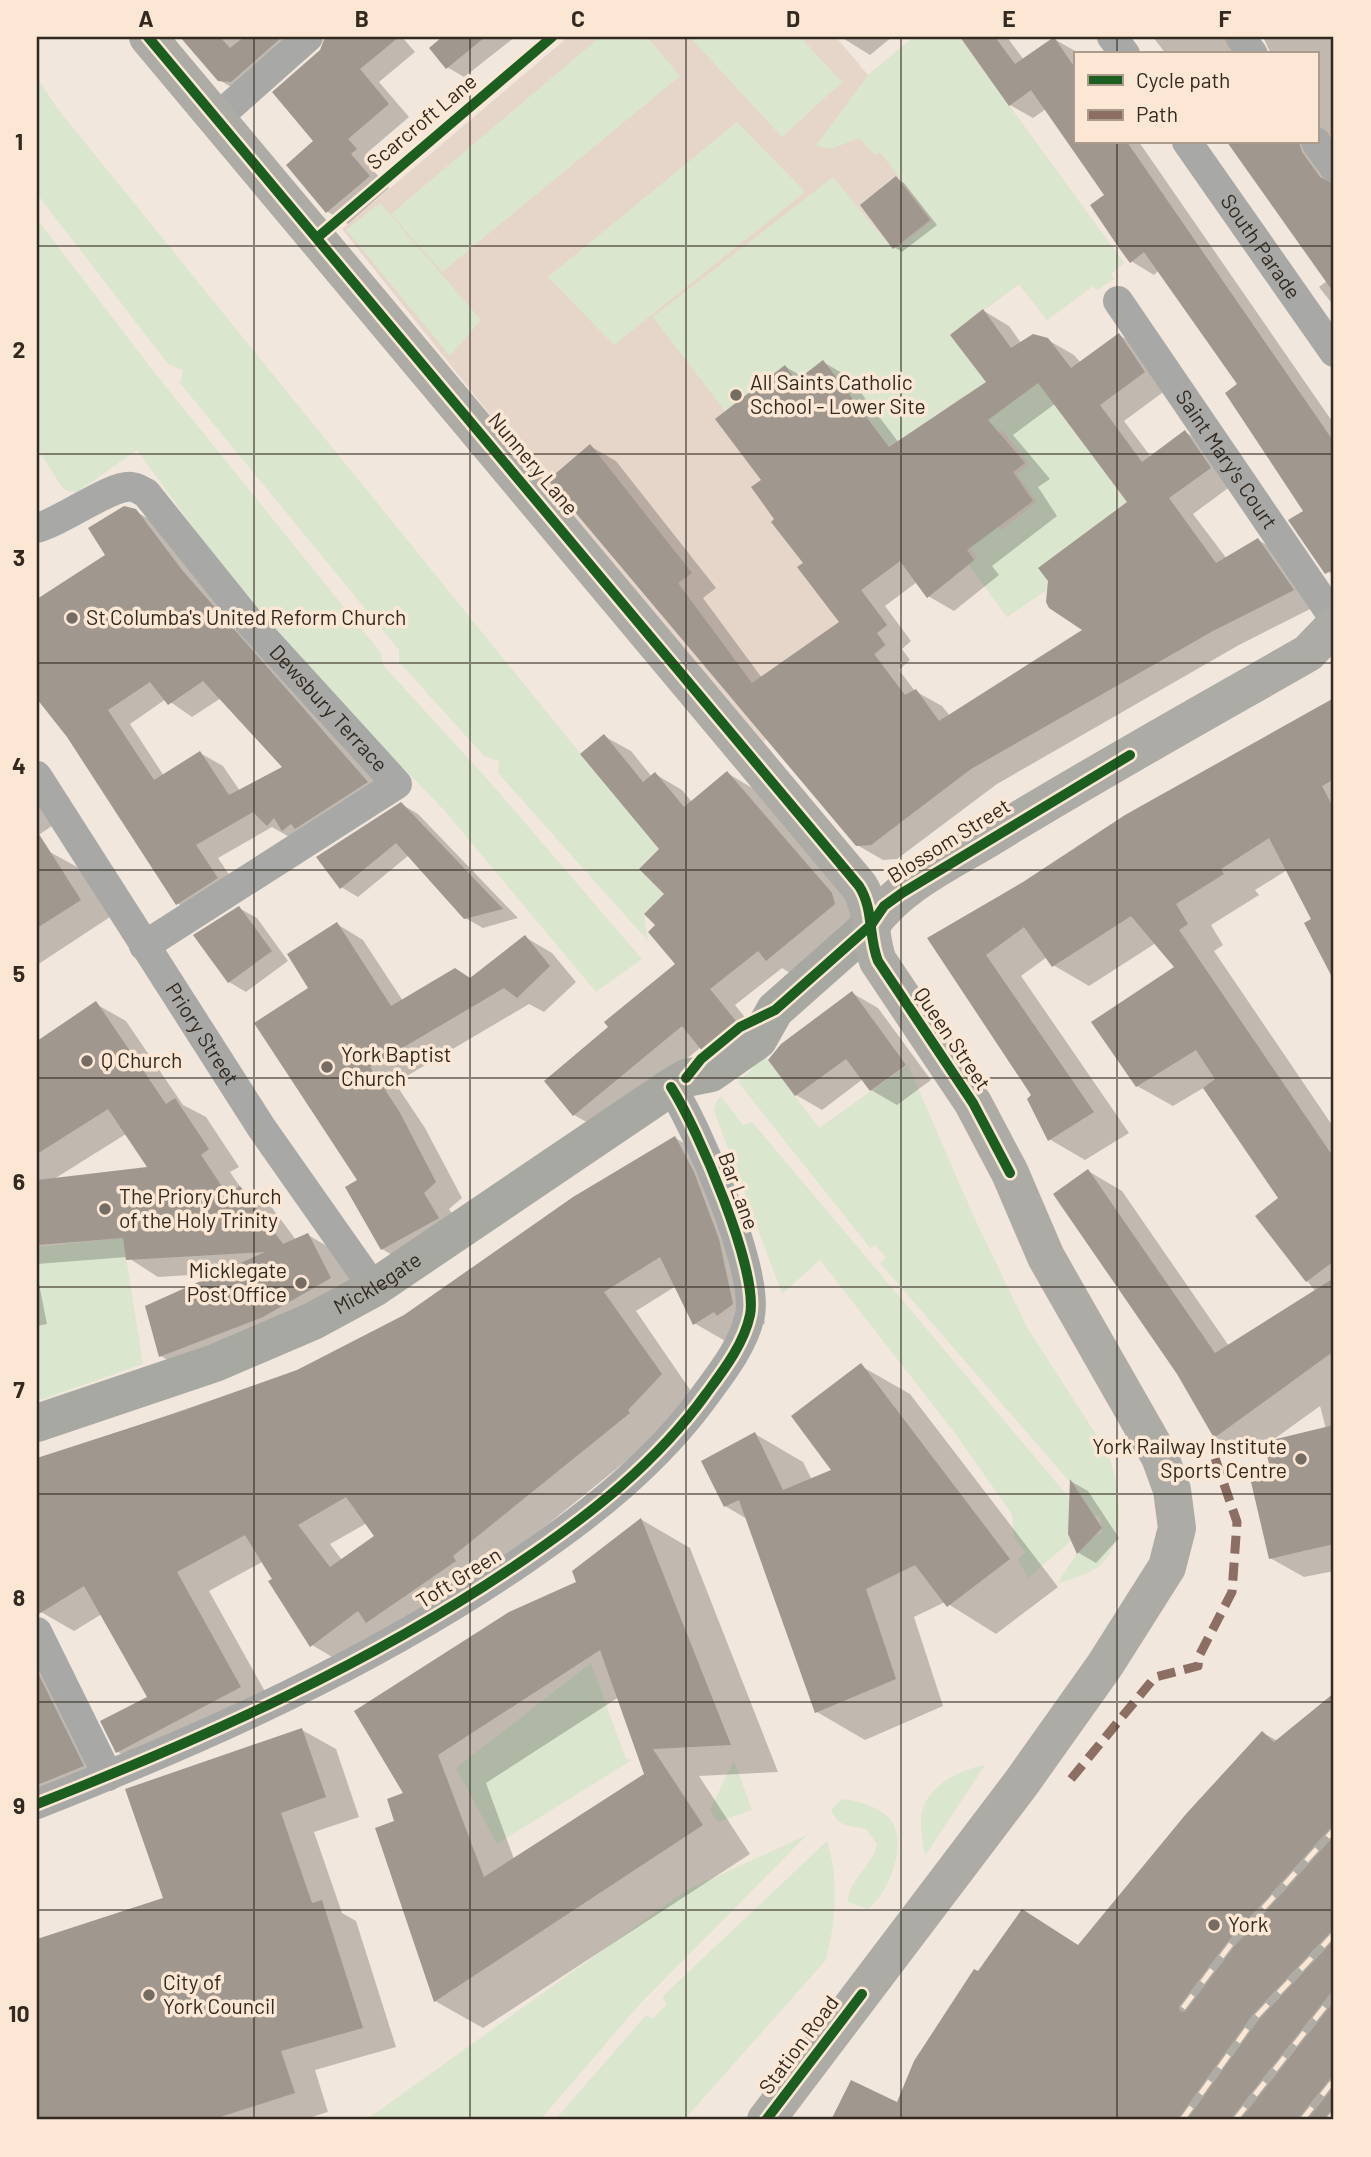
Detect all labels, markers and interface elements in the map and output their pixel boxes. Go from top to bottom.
text: A [138,4,154,32]
text: B [355,4,369,32]
text: C [571,4,585,32]
text: D [786,4,800,32]
text: E [1002,4,1016,32]
text: F [1219,4,1232,32]
legend [1074,52,1318,144]
text: Cycle path [1136,67,1230,92]
street label: Scarcroft Lane [361,68,481,174]
text: Path [1136,101,1178,126]
text: 1 [15,127,23,155]
street label: South Parade [1216,189,1307,303]
text: 2 [13,335,25,363]
place label: All Saints Catholic School - Lower Site [750,369,926,418]
street label: Saint Mary's Court [1171,385,1284,533]
marker: All Saints Catholic School - Lower Site [728,387,744,403]
street label: Nunnery Lane [484,407,584,519]
text: 3 [13,543,25,571]
place label: St Columba's United Reform Church [86,604,406,629]
marker: St Columba's United Reform Church [64,610,80,626]
street label: Dewsbury Terrace [265,639,394,776]
text: 4 [12,751,26,779]
street label: Blossom Street [882,792,1014,887]
text: 5 [13,959,25,987]
street label: Priory Street [161,977,245,1089]
street label: Queen Street [910,982,997,1094]
place label: York Baptist Church [341,1041,452,1090]
place label: Q Church [101,1047,182,1072]
marker: Q Church [79,1053,95,1069]
marker: York Baptist Church [319,1059,335,1075]
street label: Bar Lane [714,1148,765,1233]
text: 6 [13,1167,25,1195]
place label: The Priory Church of the Holy Trinity [119,1183,282,1232]
marker: The Priory Church of the Holy Trinity [97,1201,113,1217]
street label: Micklegate [329,1246,425,1319]
place label: Micklegate Post Office [187,1257,287,1306]
marker: Micklegate Post Office [293,1275,309,1291]
text: 7 [13,1375,25,1403]
place label: York Railway Institute Sports Centre [1092,1433,1287,1482]
marker: York Railway Institute Sports Centre [1293,1451,1309,1467]
street label: Toft Green [411,1541,505,1613]
text: 8 [13,1583,25,1611]
text: 9 [13,1791,25,1819]
place label: York [1228,1911,1268,1936]
marker: York [1206,1917,1222,1933]
place label: City of York Council [163,1969,275,2018]
marker: City of York Council [141,1987,157,2003]
street label: Station Road [753,1990,843,2098]
text: 10 [8,1999,30,2027]

